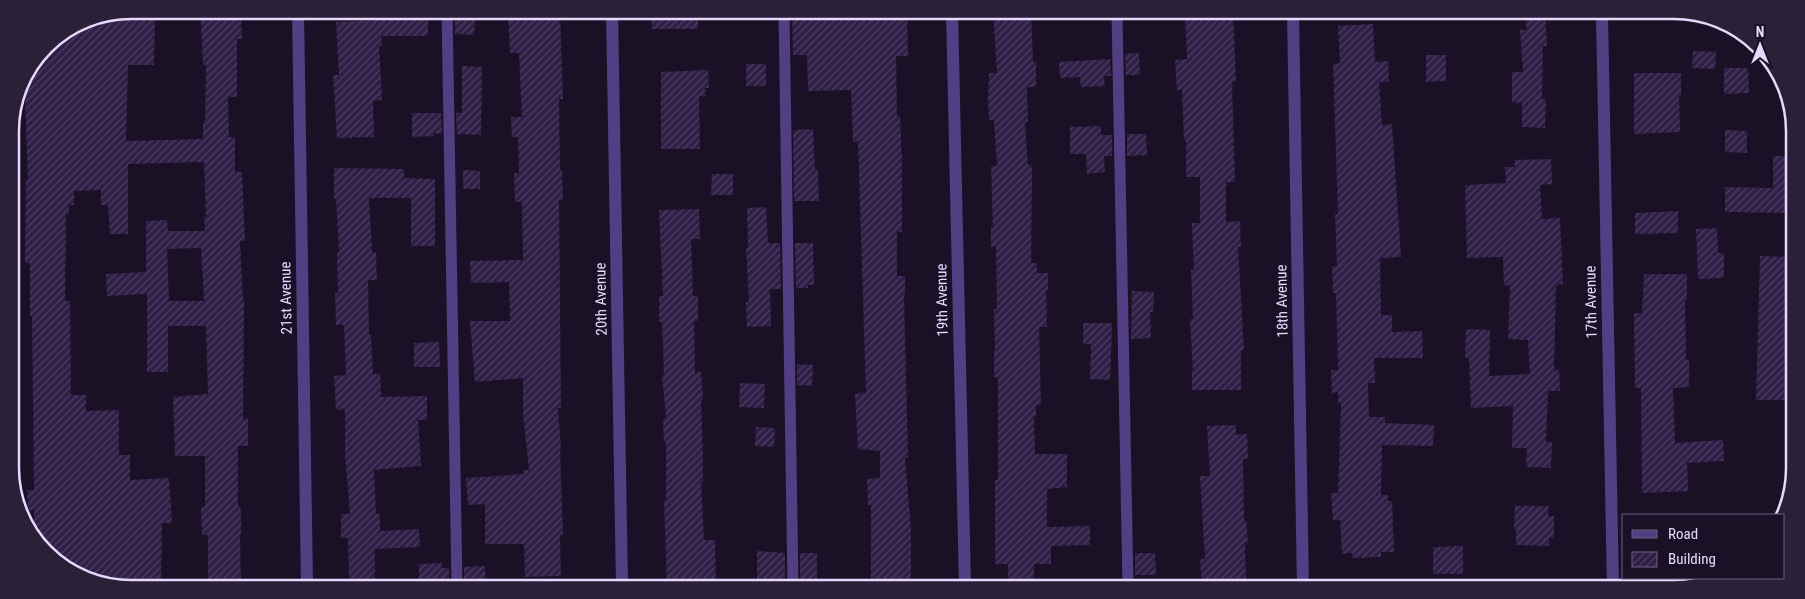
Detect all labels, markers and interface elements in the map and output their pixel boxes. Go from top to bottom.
north arrow [1735,20,1785,70]
text: N [1756,24,1764,40]
street label: 21st Avenue [276,261,296,335]
street label: 20th Avenue [591,262,611,336]
street label: 19th Avenue [932,263,952,337]
street label: 18th Avenue [1272,264,1292,338]
street label: 17th Avenue [1581,265,1601,339]
legend [1622,514,1785,579]
text: Road [1668,525,1698,543]
text: Building [1668,550,1716,568]

